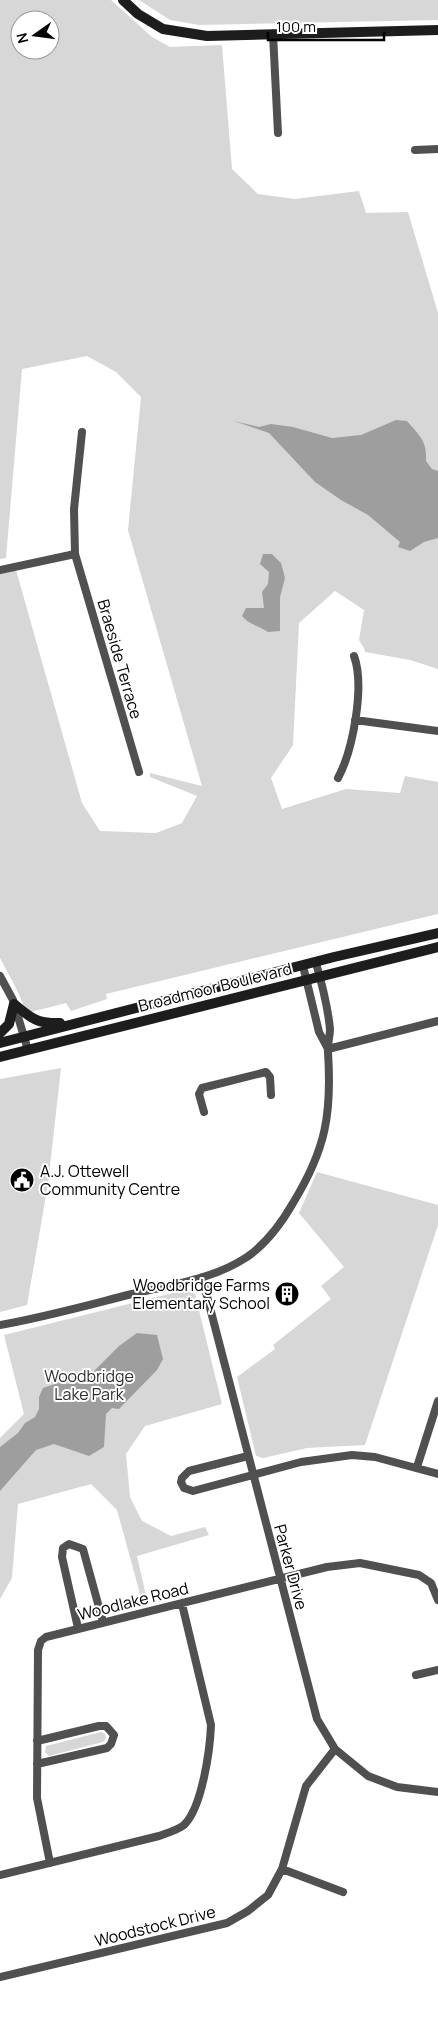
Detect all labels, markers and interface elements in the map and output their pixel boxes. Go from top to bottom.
north arrow [10,10,60,60]
scale bar [268,10,384,42]
text: 100 m [276,16,316,37]
text: N [11,31,32,45]
street label: Braeside Terrace [92,597,148,721]
street label: Broadmoor Boulevard [136,957,294,1017]
place label: A.J. Ottewell Community Centre [40,1160,180,1200]
public building icon: A.J. Ottewell Community Centre [9,1167,35,1193]
place label: Woodbridge Farms Elementary School [132,1274,270,1314]
building icon: Woodbridge Farms Elementary School [274,1281,300,1307]
park label: Woodbridge Lake Park [44,1365,134,1405]
street label: Parker Drive [269,1522,313,1612]
street label: Woodlake Road [75,1577,191,1625]
street label: Woodstock Drive [92,1900,218,1952]

